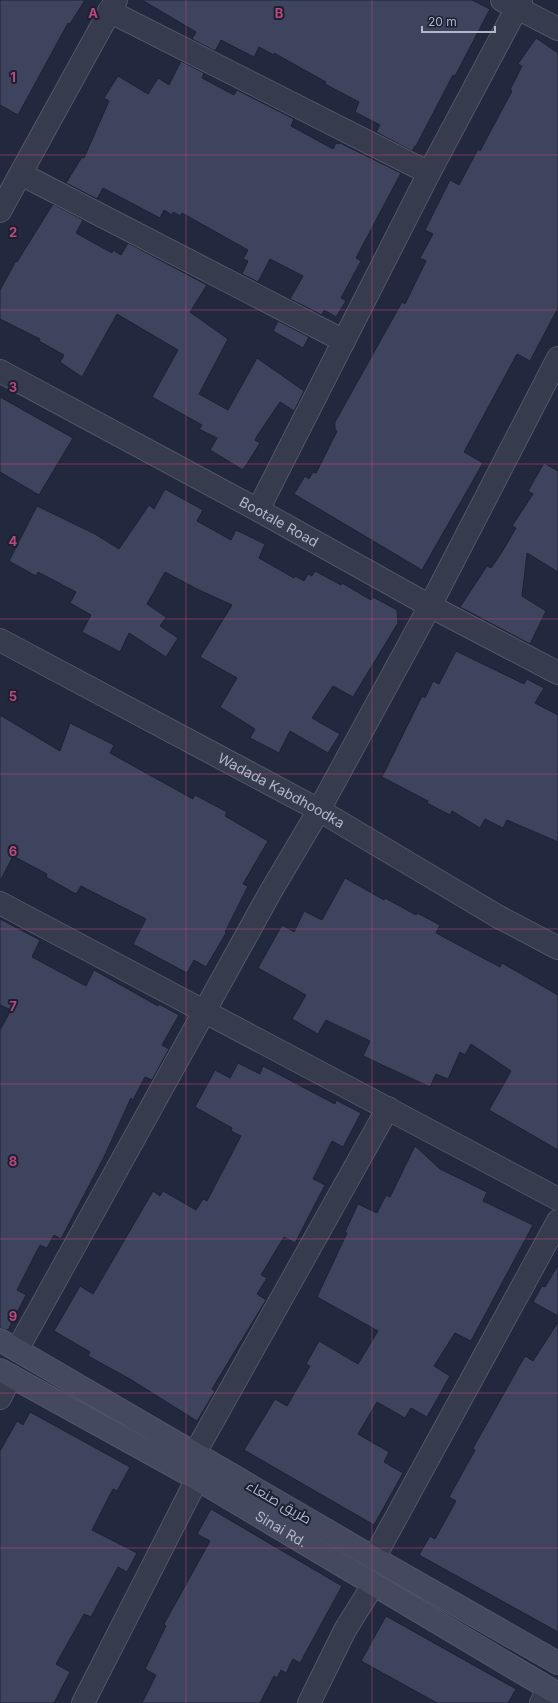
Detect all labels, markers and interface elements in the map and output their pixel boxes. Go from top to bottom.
text: A [88,5,98,21]
text: B [275,5,284,21]
scale bar [422,8,495,34]
text: 20 m [428,14,457,29]
text: 1 [10,69,16,85]
text: 2 [9,224,17,240]
text: 3 [9,379,17,395]
street label: Bootale Road [237,493,322,550]
text: 4 [9,533,18,549]
text: 5 [9,688,17,704]
street label: Wadada Kabdhoodka [215,749,348,831]
text: 6 [9,843,17,859]
text: 7 [9,998,17,1014]
text: 8 [9,1153,17,1169]
text: 9 [9,1308,17,1324]
street label: طريق صنعاء [243,1476,315,1528]
street label: Sinai Rd. [252,1507,310,1551]

